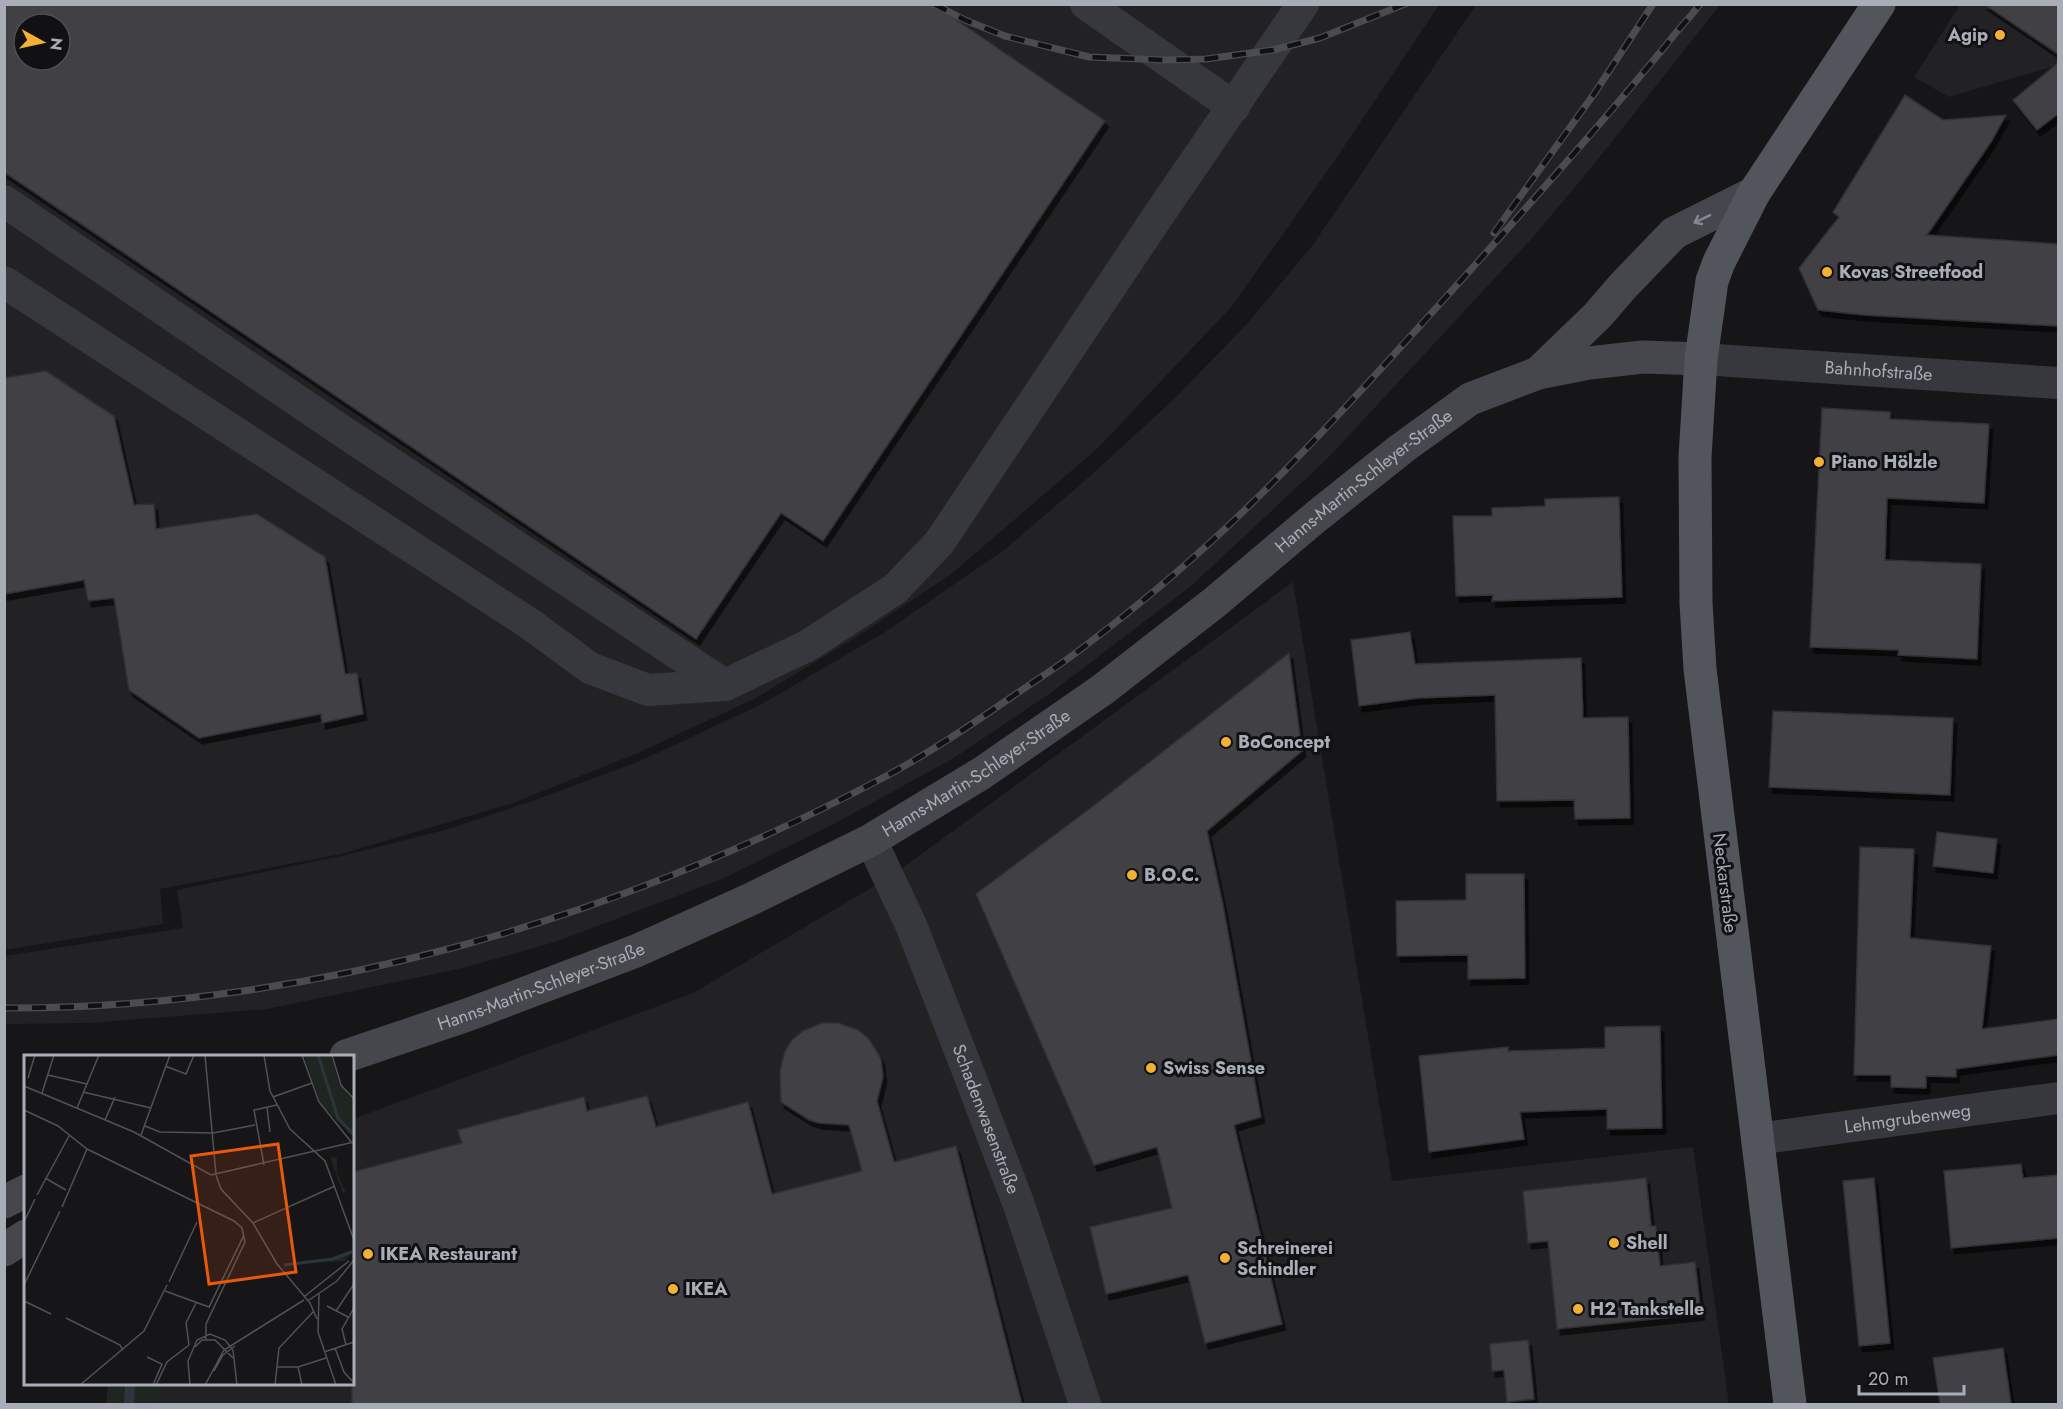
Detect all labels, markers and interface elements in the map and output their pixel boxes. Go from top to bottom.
north arrow [12,12,72,72]
place label: Agip [1947,22,1988,48]
marker: Agip [1993,28,2007,42]
text: N [44,36,69,52]
one-way arrow [1693,214,1711,226]
place label: Kovas Streetfood [1839,259,1983,285]
marker: Kovas Streetfood [1820,265,1834,279]
street label: Bahnhofstraße [1824,354,1933,388]
street label: Hanns-Martin-Schleyer-Straße [1269,403,1458,559]
place label: Piano Hölzle [1831,449,1937,475]
marker: Piano Hölzle [1812,455,1826,469]
street label: Hanns-Martin-Schleyer-Straße [877,703,1076,844]
place label: BoConcept [1238,729,1330,755]
marker: BoConcept [1219,735,1233,749]
street label: Neckarstraße [1706,832,1744,934]
place label: B.O.C. [1144,862,1200,888]
marker: B.O.C. [1125,868,1139,882]
street label: Hanns-Martin-Schleyer-Straße [434,936,649,1037]
street label: Schadenwasenstraße [946,1040,1027,1198]
inset map [24,1055,354,1385]
place label: Swiss Sense [1163,1055,1265,1081]
marker: Swiss Sense [1144,1061,1158,1075]
street label: Lehmgrubenweg [1843,1097,1972,1140]
place label: Shell [1626,1230,1668,1256]
place label: Schreinerei Schindler [1237,1235,1333,1282]
marker: Shell [1607,1236,1621,1250]
place label: IKEA Restaurant [380,1241,517,1267]
marker: IKEA Restaurant [361,1247,375,1261]
marker: Schreinerei Schindler [1218,1251,1232,1265]
place label: IKEA [685,1276,728,1302]
marker: IKEA [666,1282,680,1296]
place label: H2 Tankstelle [1590,1296,1704,1322]
marker: H2 Tankstelle [1571,1302,1585,1316]
scale bar [1859,1358,1964,1396]
text: 20 m [1868,1366,1908,1392]

